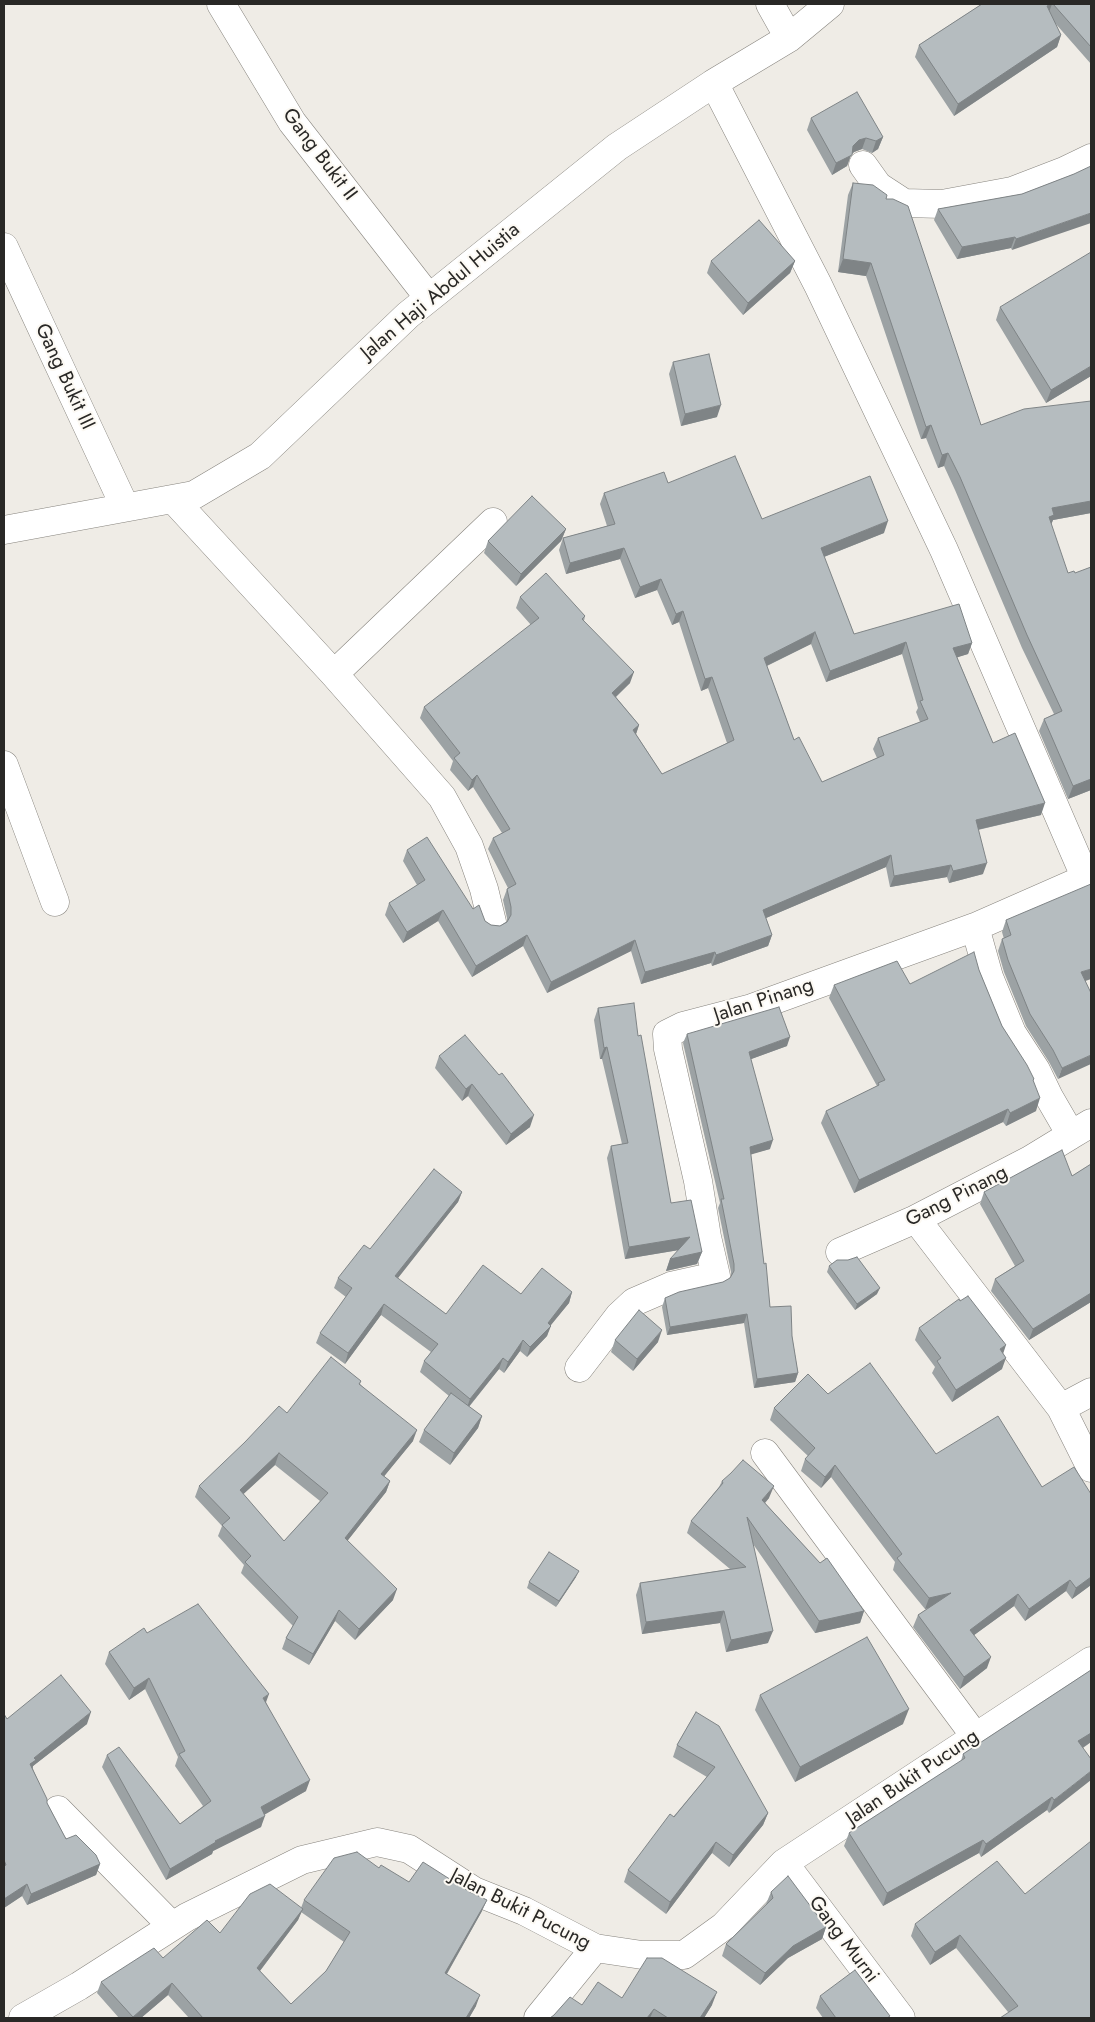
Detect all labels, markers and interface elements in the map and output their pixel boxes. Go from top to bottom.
street label: Gang Bukit II [277,104,361,206]
street label: Jalan Haji Abdul Huistia [357,219,525,365]
street label: Gang Bukit III [29,320,99,434]
street label: Jalan Pinang [711,974,817,1028]
street label: Gang Pinang [902,1161,1012,1233]
street label: Jalan Bukit Pucung [842,1725,984,1831]
street label: Jalan Bukit Pucung [446,1864,594,1956]
street label: Gang Murni [803,1892,883,1988]

